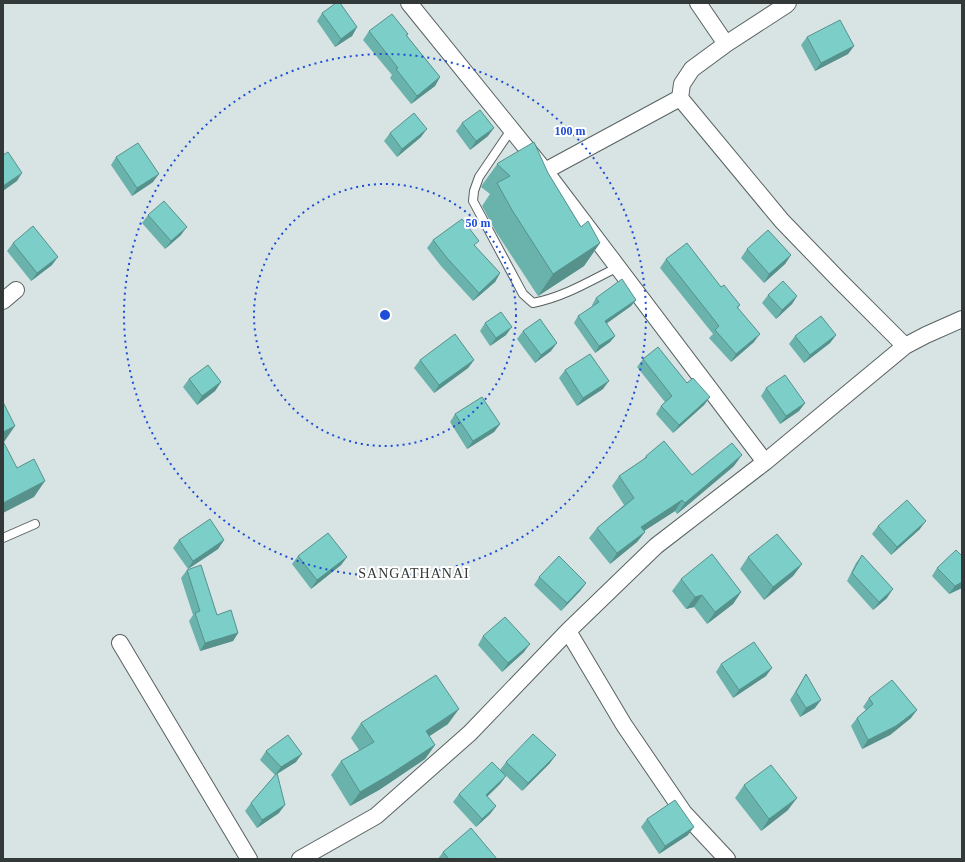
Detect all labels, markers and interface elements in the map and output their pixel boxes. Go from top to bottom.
text: 100 m [555,124,586,138]
text: 50 m [466,216,491,230]
centre of rings [378,308,392,322]
district label: SANGATHANAI [358,566,470,581]

